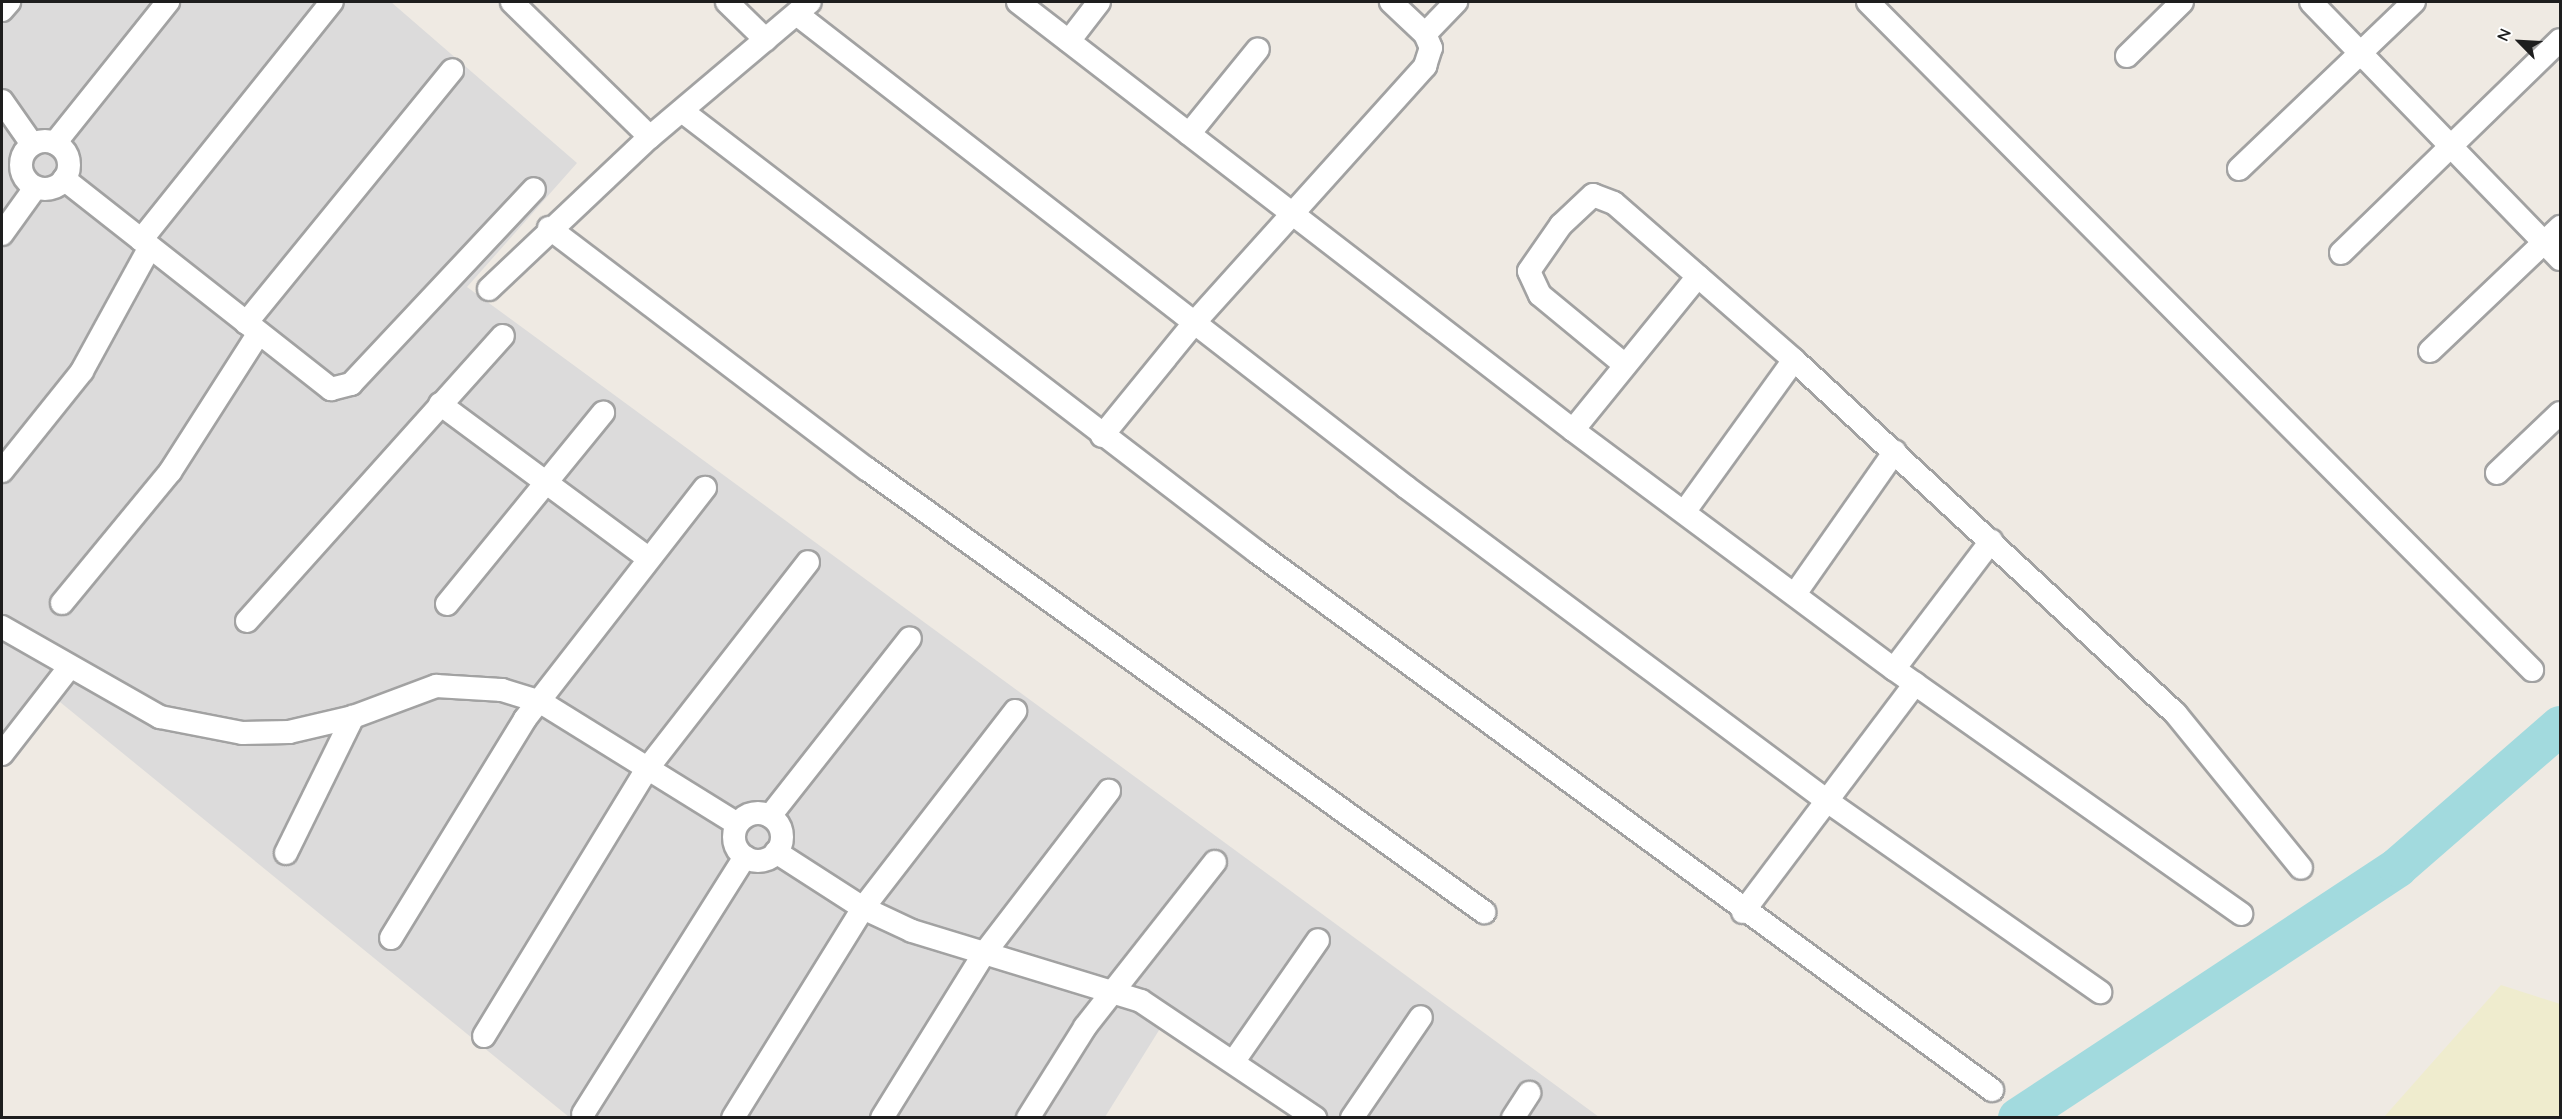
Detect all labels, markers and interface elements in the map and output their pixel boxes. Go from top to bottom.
north arrow [2490,12,2550,72]
text: N [2492,25,2515,44]

